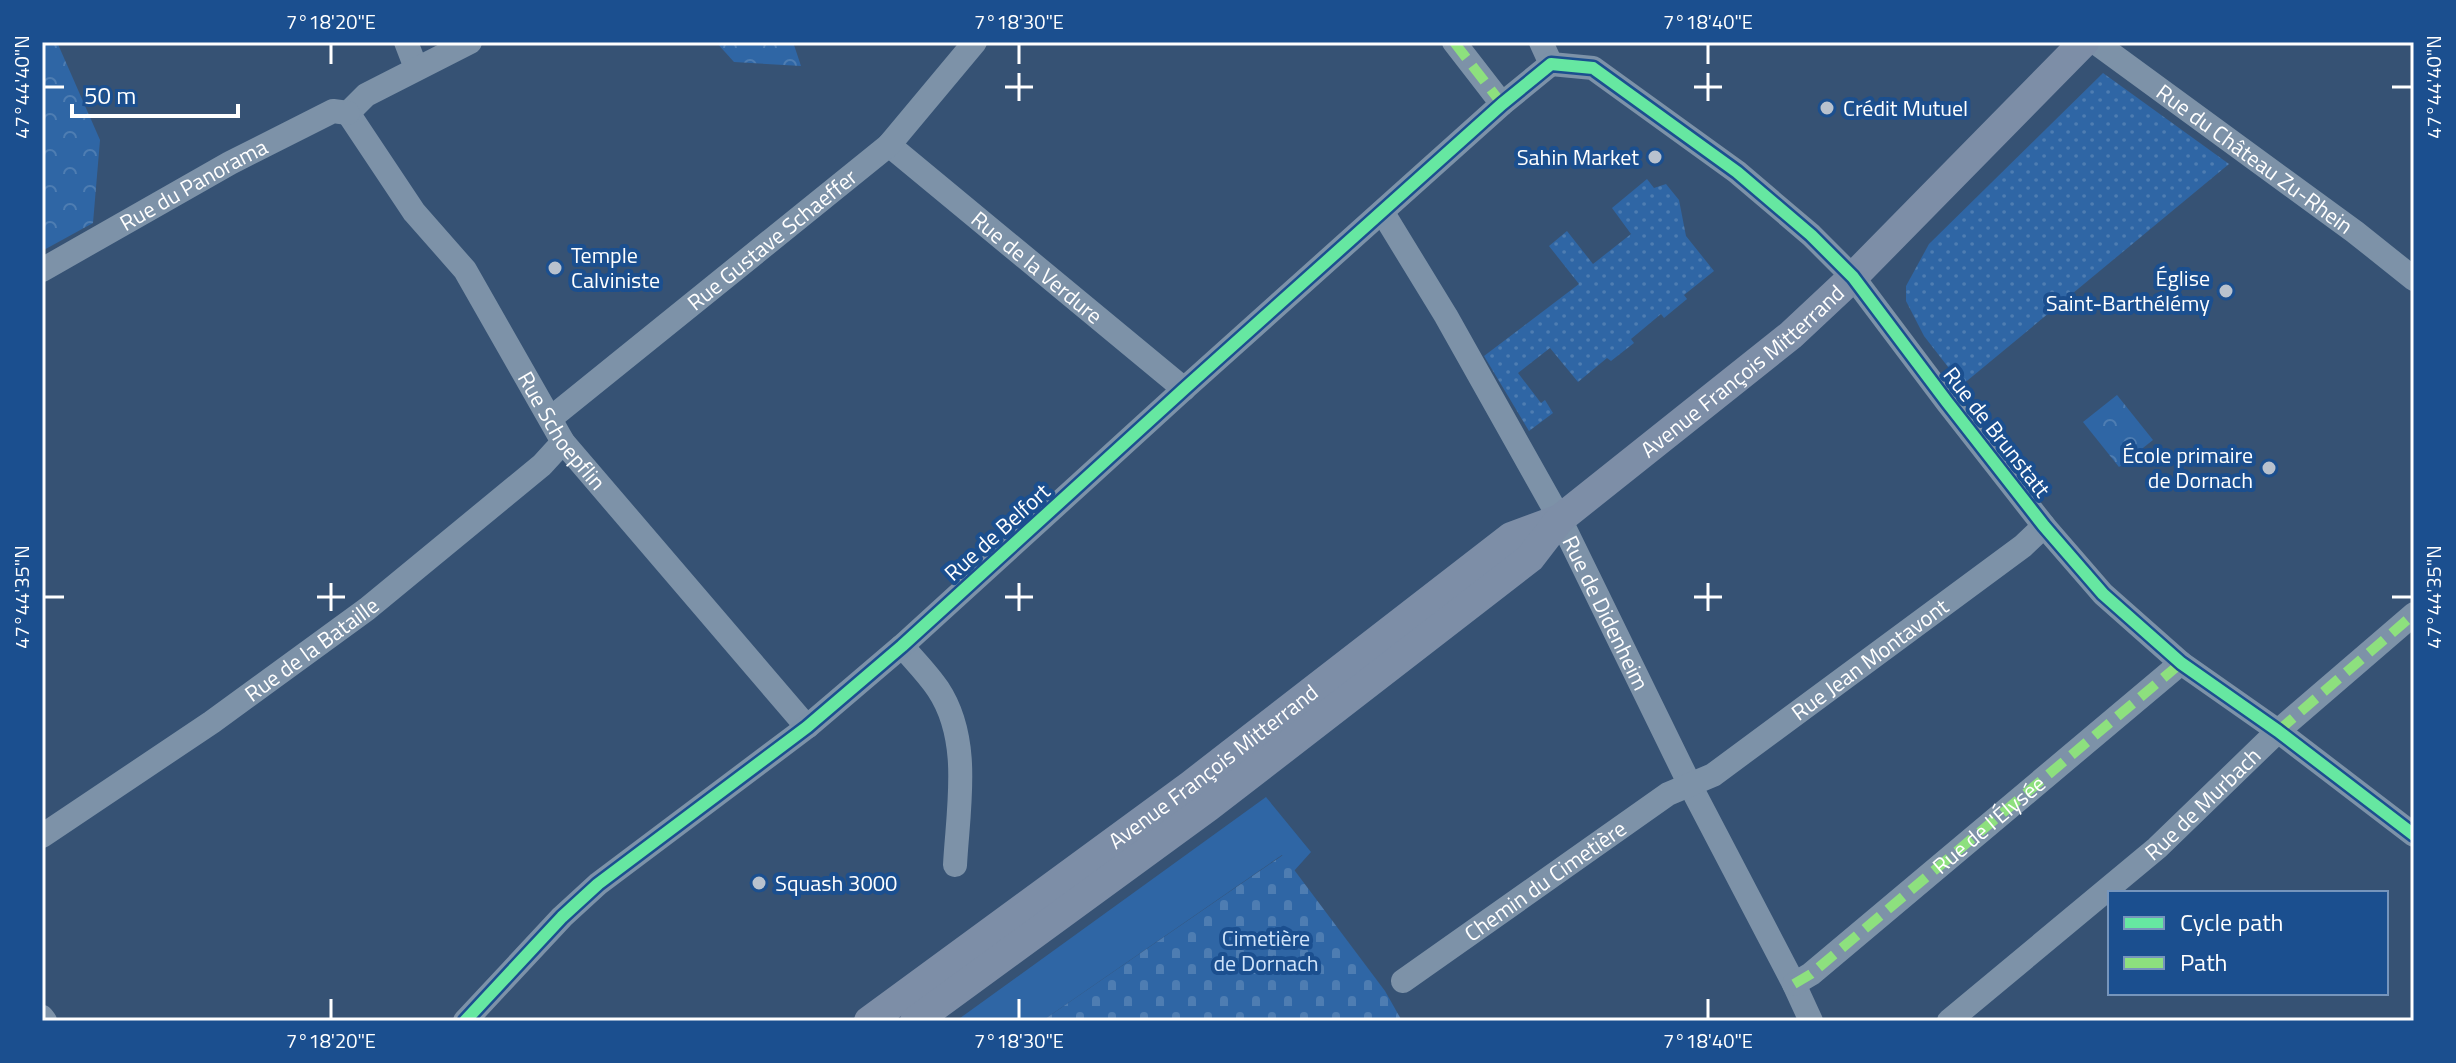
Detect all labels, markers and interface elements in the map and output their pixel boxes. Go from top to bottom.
text: 7°18'20"E [286,6,376,37]
text: 7°18'30"E [974,6,1064,37]
text: 7°18'40"E [1663,6,1753,37]
text: 47°44'40"N [6,35,37,139]
text: 47°44'40"N [2418,35,2449,139]
scale bar [72,68,238,118]
street label: Rue du Château Zu-Rhein [2149,75,2360,242]
text: 50 m [84,77,136,113]
place label: Crédit Mutuel [1843,91,1968,125]
marker: Crédit Mutuel [1818,99,1836,117]
street label: Rue du Panorama [113,130,273,239]
place label: Sahin Market [1517,140,1639,174]
marker: Sahin Market [1646,148,1664,166]
street label: Rue Gustave Schaeffer [679,160,865,319]
street label: Rue de la Verdure [964,203,1110,332]
place label: Temple Calviniste [571,238,660,297]
marker: Temple Calviniste [546,259,564,277]
place label: Église Saint-Barthélémy [2046,261,2210,320]
street label: Avenue François Mitterrand [1633,276,1852,466]
marker: Église Saint-Barthélémy [2217,282,2235,300]
street label: Rue de Brunstatt [1935,359,2059,505]
street label: Rue Schoepflin [509,365,614,498]
place label: École primaire de Dornach [2122,438,2253,497]
marker: École primaire de Dornach [2260,459,2278,477]
street label: Rue de Belfort [936,475,1058,589]
street label: Rue de Didenheim [1554,530,1658,696]
text: 47°44'35"N [6,545,37,649]
text: 47°44'35"N [2418,545,2449,649]
street label: Rue de la Bataille [237,589,386,710]
street label: Rue Jean Montavont [1784,590,1956,729]
street label: Avenue François Mitterrand [1101,676,1325,857]
street label: Rue de Murbach [2137,739,2269,869]
street label: Rue de l'Élysée [1925,767,2053,882]
street label: Chemin du Cimetière [1457,812,1633,950]
place label: Squash 3000 [775,866,897,900]
marker: Squash 3000 [750,874,768,892]
legend [2108,891,2388,995]
text: Cycle path [2180,904,2283,940]
park label: Cimetière de Dornach [1213,921,1319,980]
text: Path [2180,944,2227,980]
text: 7°18'20"E [286,1025,376,1056]
text: 7°18'30"E [974,1025,1064,1056]
text: 7°18'40"E [1663,1025,1753,1056]

